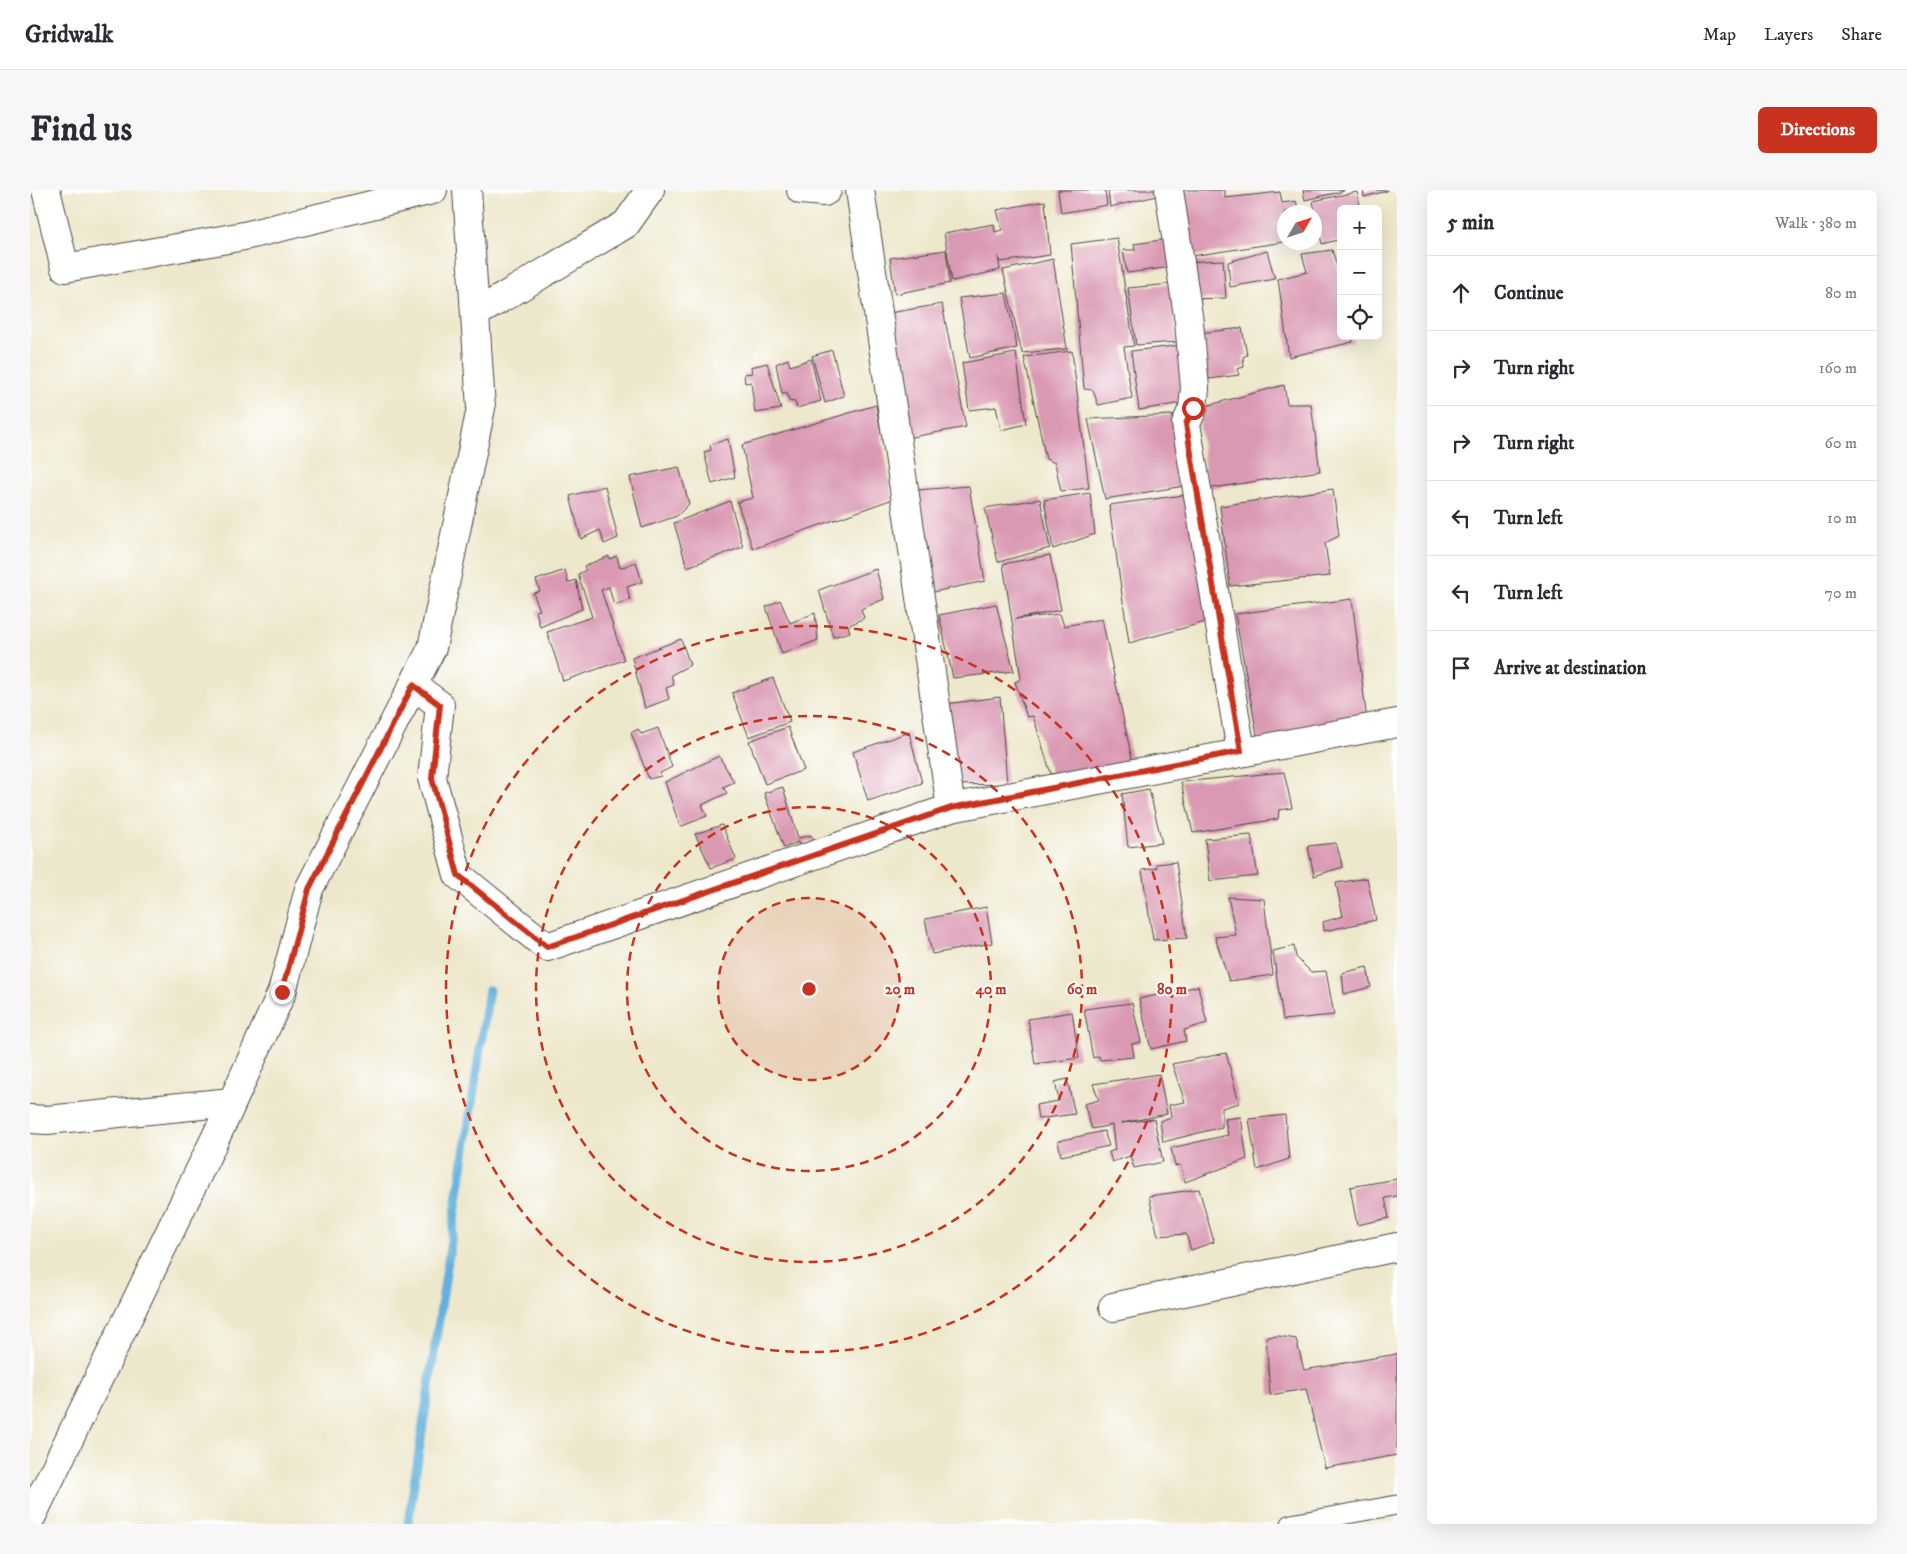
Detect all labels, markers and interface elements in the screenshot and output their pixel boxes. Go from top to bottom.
text: Gridwalk [25,20,113,50]
text: Map [1703,24,1736,46]
text: Layers [1764,24,1813,46]
text: Share [1841,24,1882,46]
button: Directions [1758,107,1877,153]
text: Find us [30,108,132,152]
north arrow [1277,205,1322,250]
map controls [1337,205,1382,340]
button: + [1337,205,1382,250]
text: 5 min [1447,210,1494,236]
text: Walk · 380 m [1775,213,1857,233]
button: − [1337,250,1382,295]
icon: ahead [1447,279,1475,307]
text: Continue [1494,282,1564,305]
text: 80 m [1825,283,1857,303]
button: locate [1337,295,1382,340]
icon: right [1447,354,1475,382]
text: Turn right [1494,357,1574,380]
text: 160 m [1819,358,1857,378]
route start [1182,397,1205,420]
icon: right [1447,429,1475,457]
text: Turn right [1494,432,1574,455]
text: 60 m [1825,433,1857,453]
icon: left [1447,504,1475,532]
text: Turn left [1494,507,1563,530]
text: 10 m [1827,508,1857,528]
icon: left [1447,579,1475,607]
text: Turn left [1494,582,1563,605]
text: 70 m [1825,583,1857,603]
icon: arrive [1447,654,1475,682]
text: Arrive at destination [1494,657,1646,680]
centre of rings [800,980,818,998]
text: 20 m [885,980,916,999]
text: 40 m [974,980,1007,999]
text: 60 m [1067,980,1098,999]
text: 80 m [1157,980,1188,999]
route end [271,981,294,1004]

